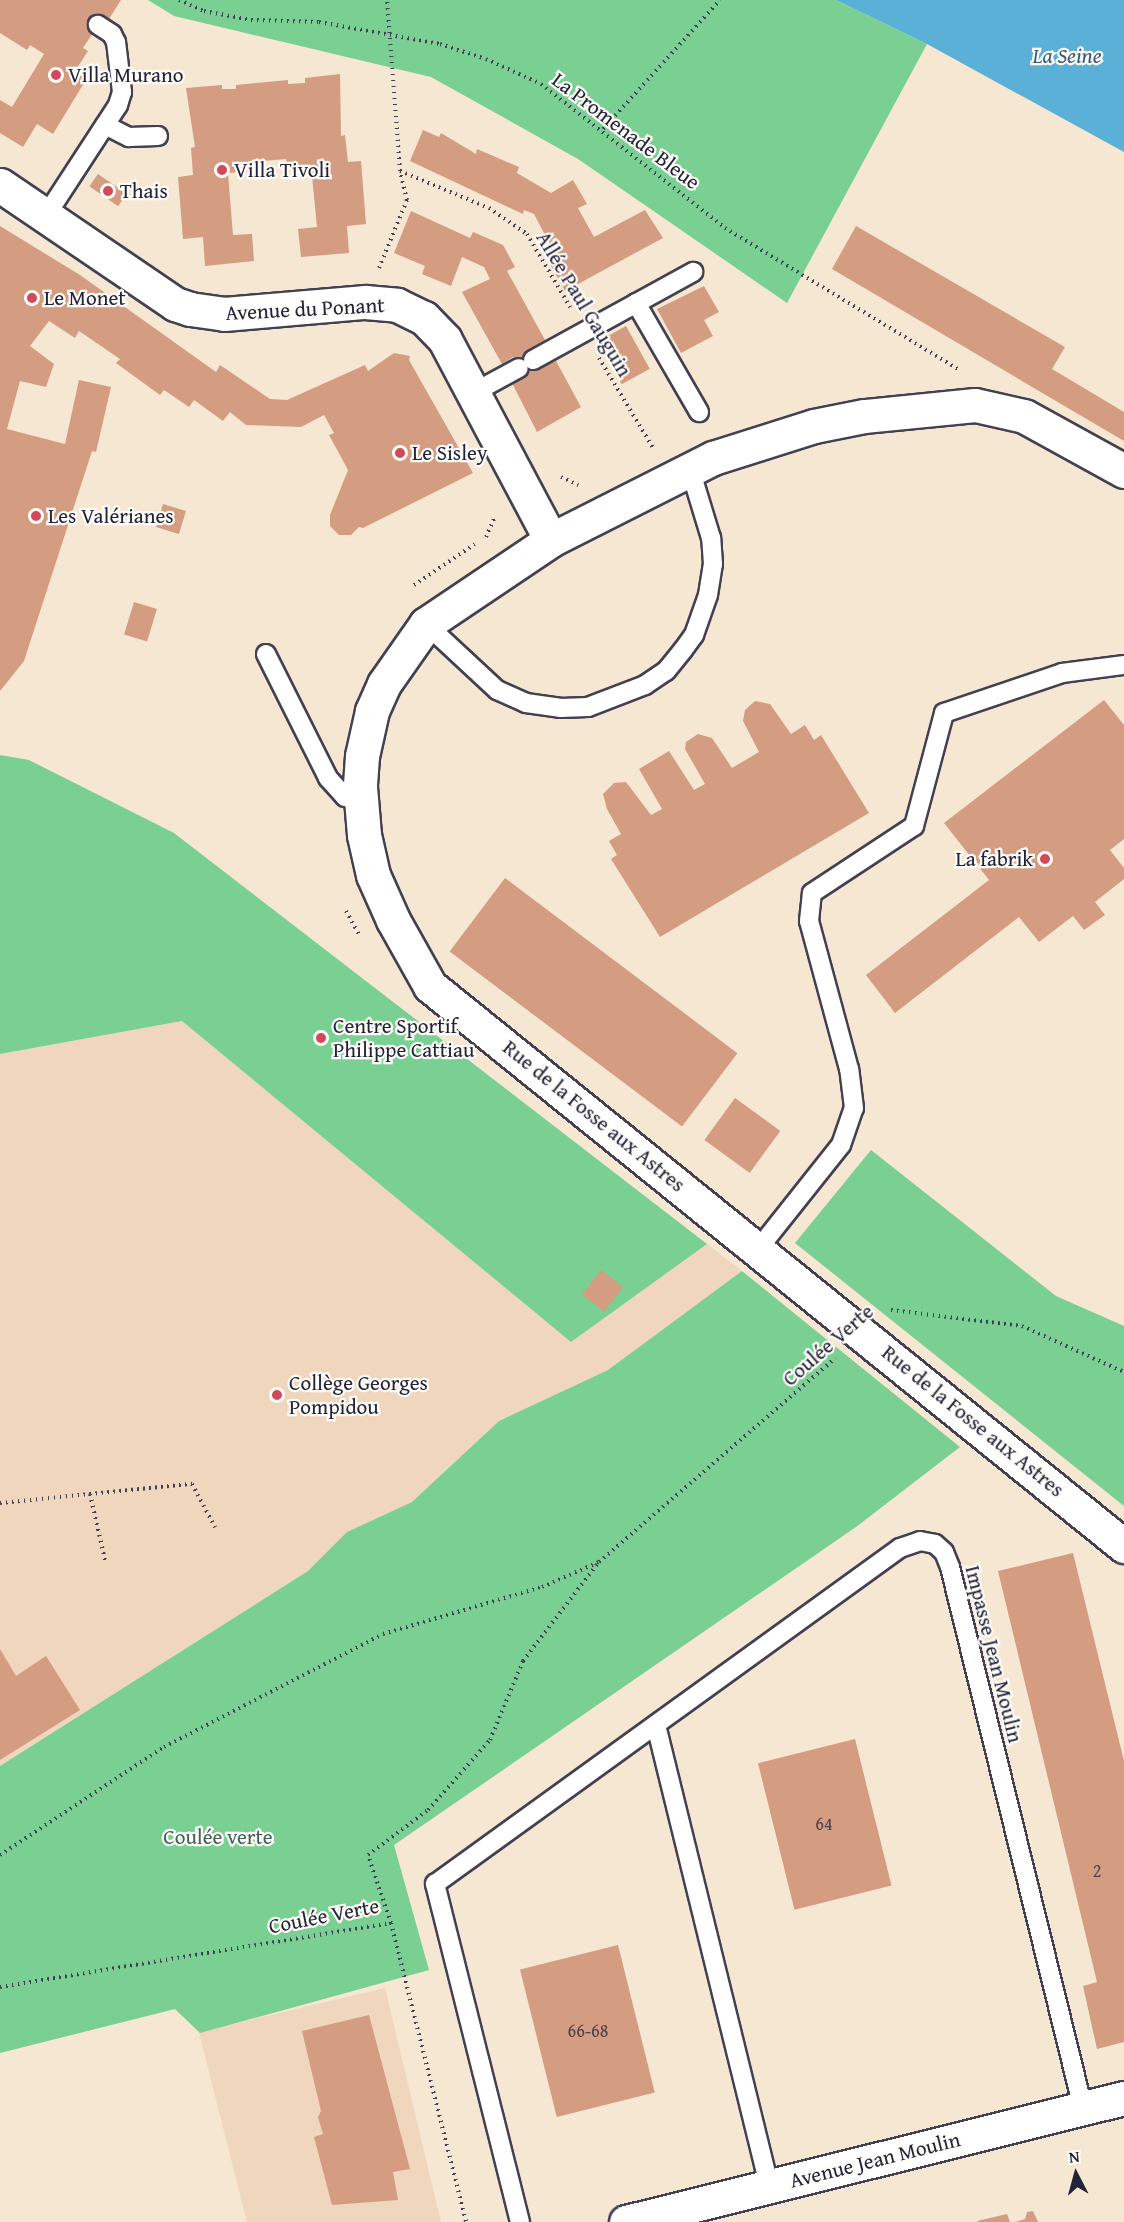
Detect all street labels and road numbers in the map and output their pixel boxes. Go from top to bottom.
street label: La Promenade Bleue [547,67,705,195]
street label: Allée Paul Gauguin [531,227,637,381]
street label: Avenue du Ponant [225,292,385,326]
street label: Rue de la Fosse aux Astres [498,1035,690,1197]
street label: Coulée Verte [777,1299,879,1391]
street label: Rue de la Fosse aux Astres [877,1340,1069,1502]
street label: Impasse Jean Moulin [960,1563,1028,1745]
street label: Coulée Verte [267,1893,381,1939]
street label: Avenue Jean Moulin [787,2127,963,2193]

